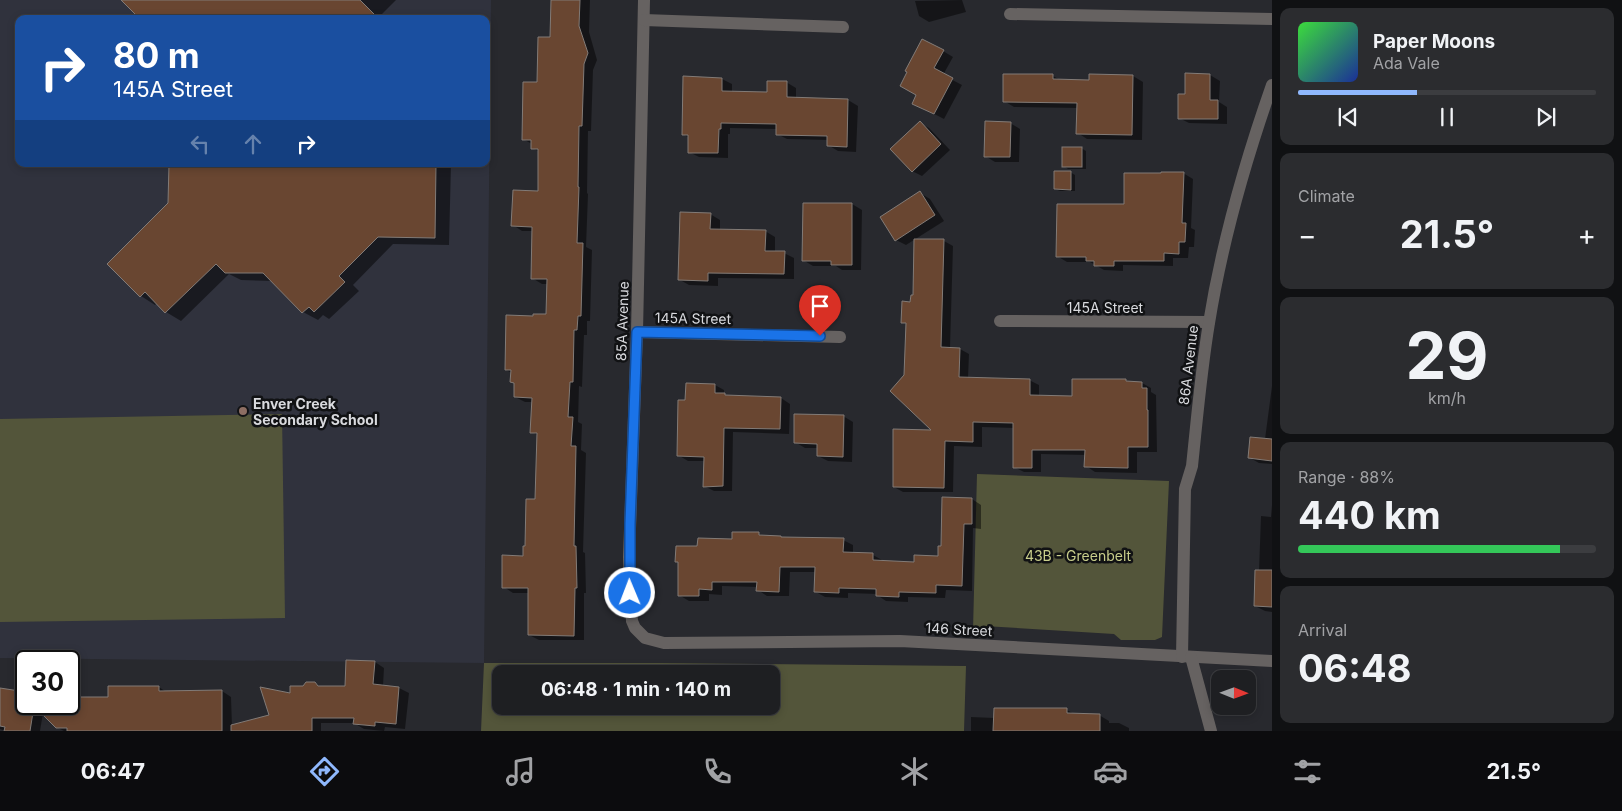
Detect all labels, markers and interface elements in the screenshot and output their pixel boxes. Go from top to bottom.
text: Paper Moons [1373,30,1495,53]
text: 80 m [113,34,200,76]
icon: right [30,35,95,100]
text: Ada Vale [1373,53,1440,73]
text: 145A Street [113,76,233,102]
icon: previous [1334,103,1362,131]
icon: pause [1433,103,1461,131]
icon: next [1532,103,1560,131]
icon: left [186,130,214,158]
icon: ahead [239,130,267,158]
icon: right [292,130,320,158]
text: Climate [1298,186,1355,206]
text: 21.5° [1400,211,1494,257]
text: − [1298,218,1317,252]
text: + [1577,218,1596,252]
street label: 85A Avenue [612,281,632,361]
pin [799,285,841,336]
icon: arrive [806,292,834,320]
street label: 145A Street [1067,299,1144,316]
street label: 145A Street [655,309,732,327]
text: 29 [1405,316,1489,395]
street label: 86A Avenue [1175,324,1201,406]
text: km/h [1428,388,1466,408]
place label: Enver Creek Secondary School [253,395,378,428]
marker: Enver Creek Secondary School [237,405,249,417]
text: Range · 88% [1298,467,1395,487]
text: 440 km [1298,492,1441,538]
park label: 43B - Greenbelt [1025,547,1131,564]
position arrow [603,566,655,618]
street label: 146 Street [925,619,993,639]
text: Arrival [1298,620,1347,640]
text: 06:48 [1298,645,1411,691]
speed limit sign: 30 [15,650,80,715]
north arrow [1211,670,1256,715]
map controls [1211,670,1256,715]
text: 06:48 · 1 min · 140 m [541,678,731,701]
icon: directions [307,754,342,789]
icon: music [503,754,538,789]
icon: phone [700,754,735,789]
icon: climate [897,754,932,789]
icon: car [1093,754,1128,789]
icon: filters [1290,754,1325,789]
text: 06:47 [81,758,145,784]
text: 21.5° [1486,758,1541,784]

